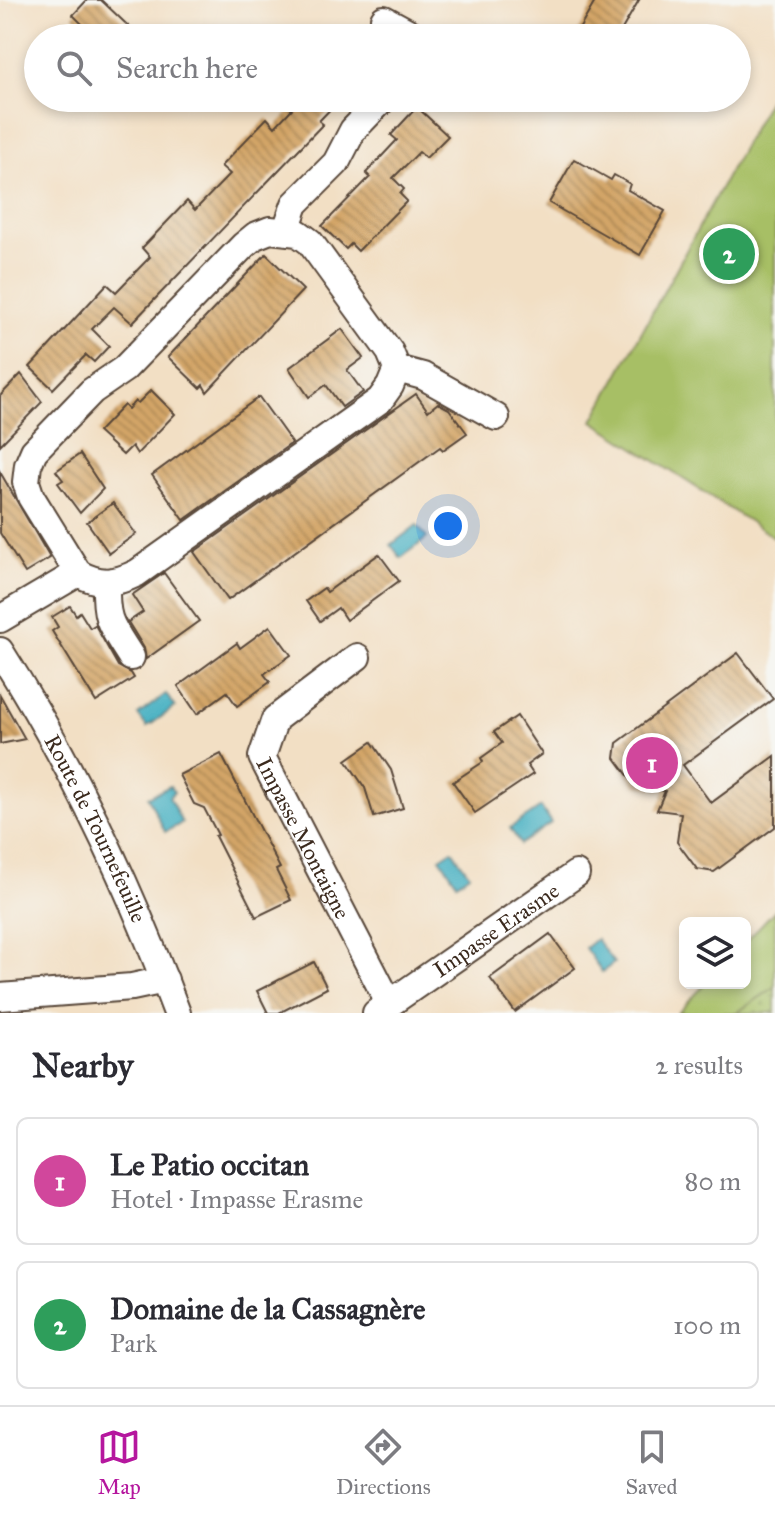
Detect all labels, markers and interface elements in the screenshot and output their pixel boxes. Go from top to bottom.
search box [24,24,751,112]
icon: search [52,46,96,90]
text: Search here [116,50,258,86]
pin: 2 [703,224,755,284]
your location [428,506,468,546]
street label: Route de Tournefeuille [38,730,152,927]
pin: 1 [626,733,678,793]
street label: Impasse Montaigne [250,753,356,923]
street label: Impasse Erasme [428,877,564,983]
map controls [679,917,751,989]
button: layers [679,917,751,989]
text: Nearby [32,1045,134,1086]
text: 2 results [655,1049,743,1081]
text: Le Patio occitan [110,1147,309,1183]
text: 1 [55,1165,65,1197]
text: 80 m [685,1165,741,1197]
text: Hotel · Impasse Erasme [110,1183,363,1215]
text: Domaine de la Cassagnère [110,1291,425,1327]
text: 2 [54,1309,66,1341]
text: 100 m [673,1309,741,1341]
text: Park [110,1327,157,1359]
tab: Map [97,1425,141,1500]
tab: Directions [336,1425,431,1500]
tab: Saved [625,1425,678,1500]

